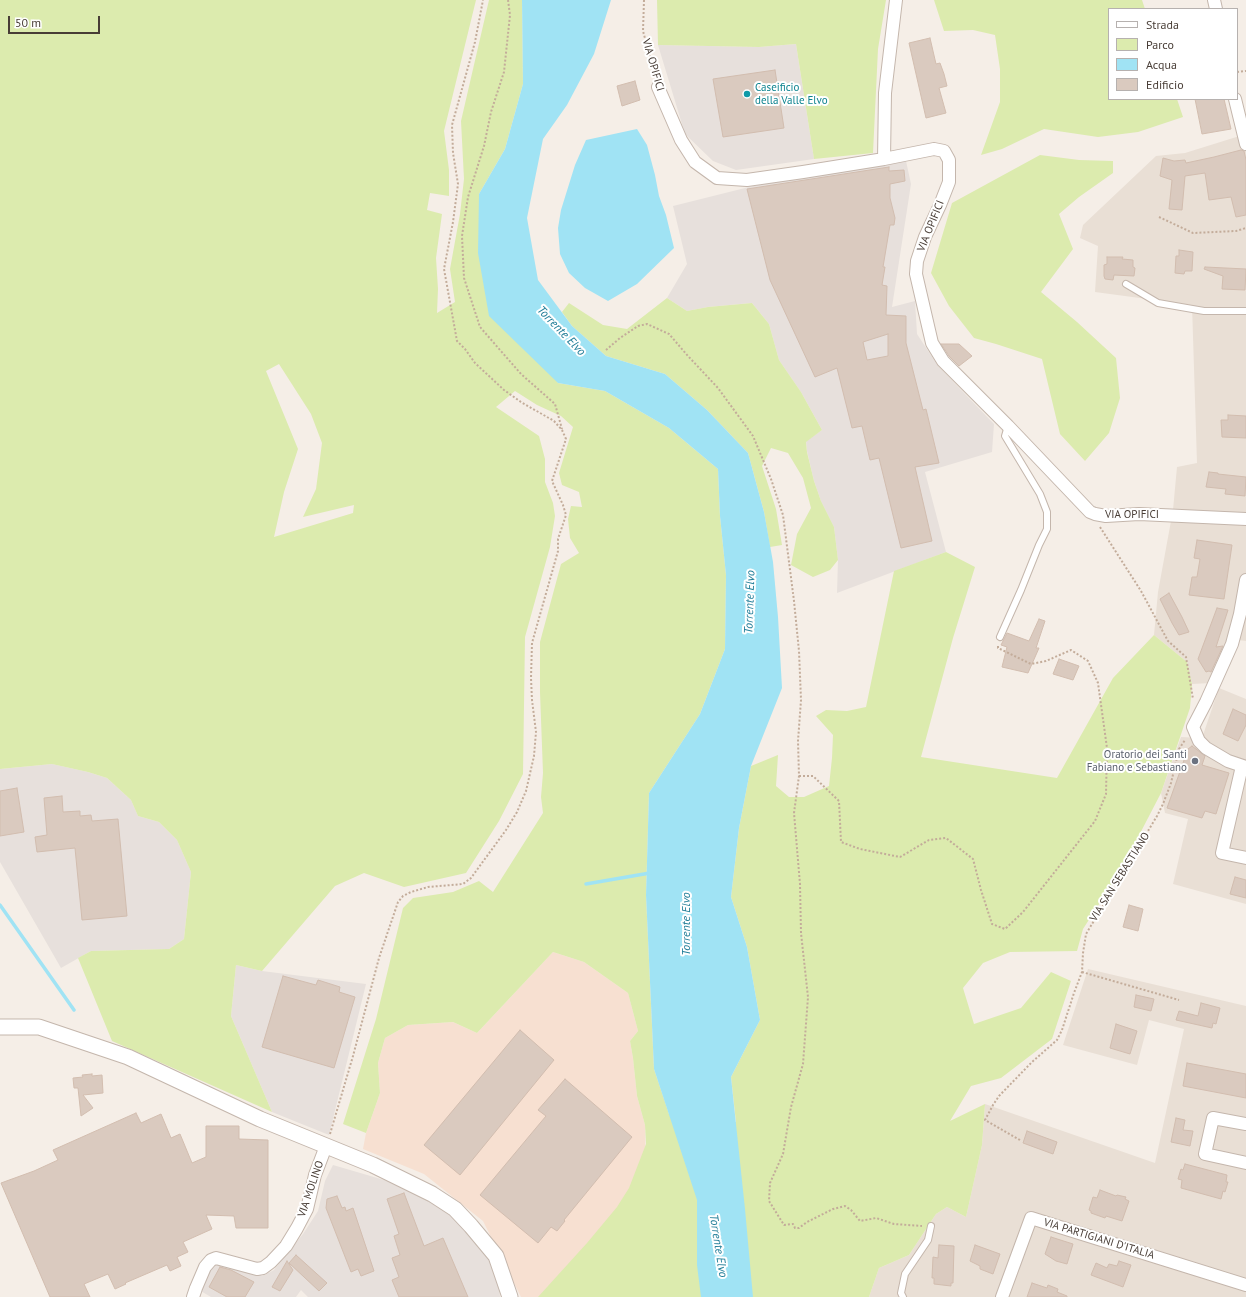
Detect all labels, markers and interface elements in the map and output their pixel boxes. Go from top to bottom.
scale bar [10,8,102,34]
legend [1108,8,1238,100]
text: 50 m [15,15,41,30]
text: Strada [1146,17,1179,32]
street label: VIA OPIFICI [639,37,667,93]
text: Parco [1146,37,1174,52]
text: Acqua [1146,57,1177,72]
text: Edificio [1146,77,1184,92]
place label: Caseificio della Valle Elvo [755,81,828,107]
marker: Caseificio della Valle Elvo [742,89,752,99]
street label: VIA OPIFICI [915,198,947,254]
water label: Torrente Elvo [534,303,588,359]
street label: VIA OPIFICI [1105,508,1159,522]
water label: Torrente Elvo [742,570,758,634]
place label: Oratorio dei Santi Fabiano e Sebastiano [1087,748,1187,774]
marker: Oratorio dei Santi Fabiano e Sebastiano [1190,756,1200,766]
street label: VIA SAN SEBASTIANO [1087,830,1153,924]
water label: Torrente Elvo [680,892,694,956]
street label: VIA MOLINO [295,1159,327,1219]
water label: Torrente Elvo [706,1213,730,1279]
street label: VIA PARTIGIANI D'ITALIA [1042,1216,1156,1262]

